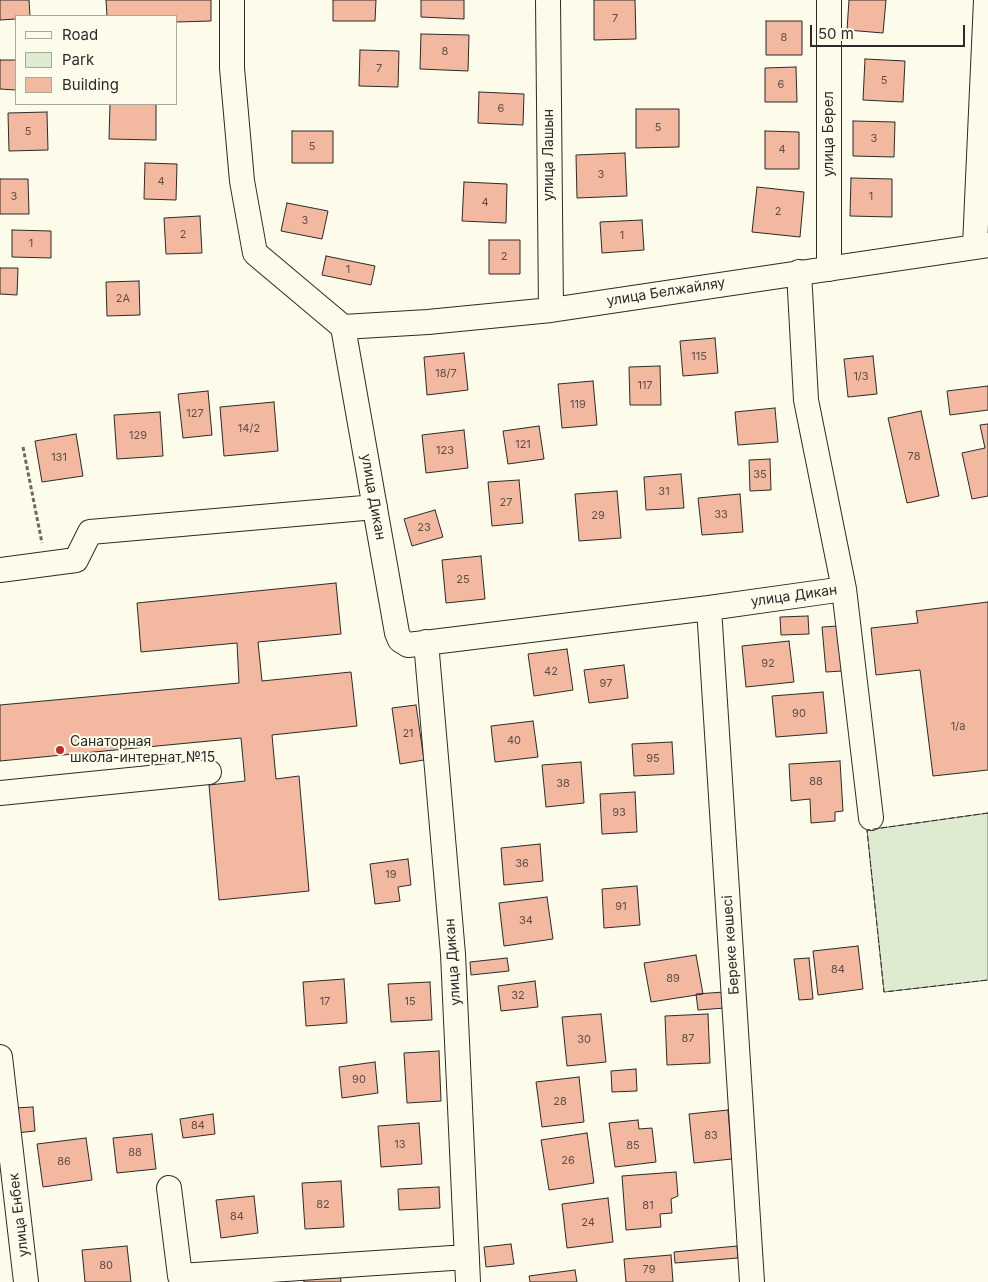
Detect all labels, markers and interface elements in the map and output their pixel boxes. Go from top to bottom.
house number: 7 [612,12,618,26]
legend [15,15,178,105]
scale bar [813,15,968,47]
text: 50 m [818,24,854,43]
text: Road [62,25,98,44]
house number: 8 [781,31,787,45]
house number: 8 [442,45,448,59]
text: Park [62,50,94,69]
house number: 7 [376,62,382,76]
house number: 5 [881,74,887,88]
text: Building [62,75,119,94]
house number: 6 [778,78,784,92]
street label: улица Берел [821,91,837,177]
house number: 6 [498,102,504,116]
street label: улица Лашын [541,109,557,201]
house number: 5 [655,121,661,135]
house number: 5 [25,125,31,139]
house number: 3 [871,132,877,146]
house number: 5 [309,140,315,154]
house number: 4 [778,143,786,157]
house number: 3 [598,168,604,182]
house number: 4 [157,175,165,189]
house number: 3 [11,190,17,204]
house number: 1 [869,190,873,204]
house number: 4 [481,196,489,210]
house number: 2 [775,205,781,219]
house number: 3 [302,214,308,228]
house number: 2 [180,228,186,242]
house number: 1 [620,229,624,243]
house number: 1 [29,237,33,251]
house number: 2 [501,250,507,264]
house number: 1 [346,263,350,277]
street label: улица Белжайляу [605,274,727,310]
house number: 2А [116,292,130,306]
house number: 115 [691,350,707,364]
house number: 18/7 [435,367,457,381]
house number: 1/3 [853,370,869,384]
house number: 117 [637,379,653,393]
house number: 119 [570,398,586,412]
house number: 127 [186,407,204,421]
house number: 14/2 [238,422,260,436]
house number: 129 [129,429,147,443]
house number: 121 [515,438,531,452]
house number: 123 [436,444,454,458]
house number: 78 [908,450,920,464]
house number: 131 [51,451,67,465]
street label: улица Дикан [357,453,389,541]
house number: 35 [753,468,767,482]
house number: 31 [658,485,670,499]
house number: 27 [500,496,512,510]
house number: 33 [714,508,728,522]
house number: 29 [591,509,605,523]
house number: 23 [417,521,431,535]
house number: 25 [456,573,470,587]
street label: улица Дикан [750,582,838,610]
house number: 92 [761,657,775,671]
house number: 42 [544,665,558,679]
house number: 97 [600,677,612,691]
house number: 90 [792,707,806,721]
house number: 1/а [951,720,965,734]
house number: 21 [402,727,414,741]
place label: Санаторная школа-интернат №15 [70,734,215,766]
house number: 40 [507,734,521,748]
marker: Санаторная школа-интернат №15 [54,744,66,756]
house number: 95 [646,752,660,766]
house number: 88 [809,775,823,789]
house number: 38 [556,777,570,791]
house number: 93 [612,806,626,820]
house number: 36 [515,857,529,871]
house number: 19 [385,868,397,882]
street label: Береке көшесі [719,895,743,995]
house number: 91 [615,900,627,914]
house number: 34 [519,914,533,928]
street label: улица Дикан [442,918,464,1006]
house number: 84 [831,963,845,977]
house number: 89 [666,972,680,986]
house number: 32 [511,989,525,1003]
house number: 17 [320,995,330,1009]
house number: 15 [404,995,416,1009]
house number: 87 [681,1032,695,1046]
house number: 30 [577,1033,591,1047]
house number: 90 [352,1073,366,1087]
house number: 28 [553,1095,567,1109]
house number: 84 [191,1119,205,1133]
house number: 83 [704,1129,718,1143]
house number: 13 [394,1138,406,1152]
house number: 85 [626,1139,640,1153]
house number: 88 [128,1146,142,1160]
house number: 26 [561,1154,575,1168]
house number: 86 [57,1155,71,1169]
street label: улица Енбек [6,1172,32,1258]
house number: 82 [316,1198,330,1212]
house number: 81 [642,1199,654,1213]
house number: 84 [230,1210,244,1224]
house number: 24 [581,1216,595,1230]
house number: 80 [99,1259,113,1273]
house number: 79 [643,1263,655,1277]

